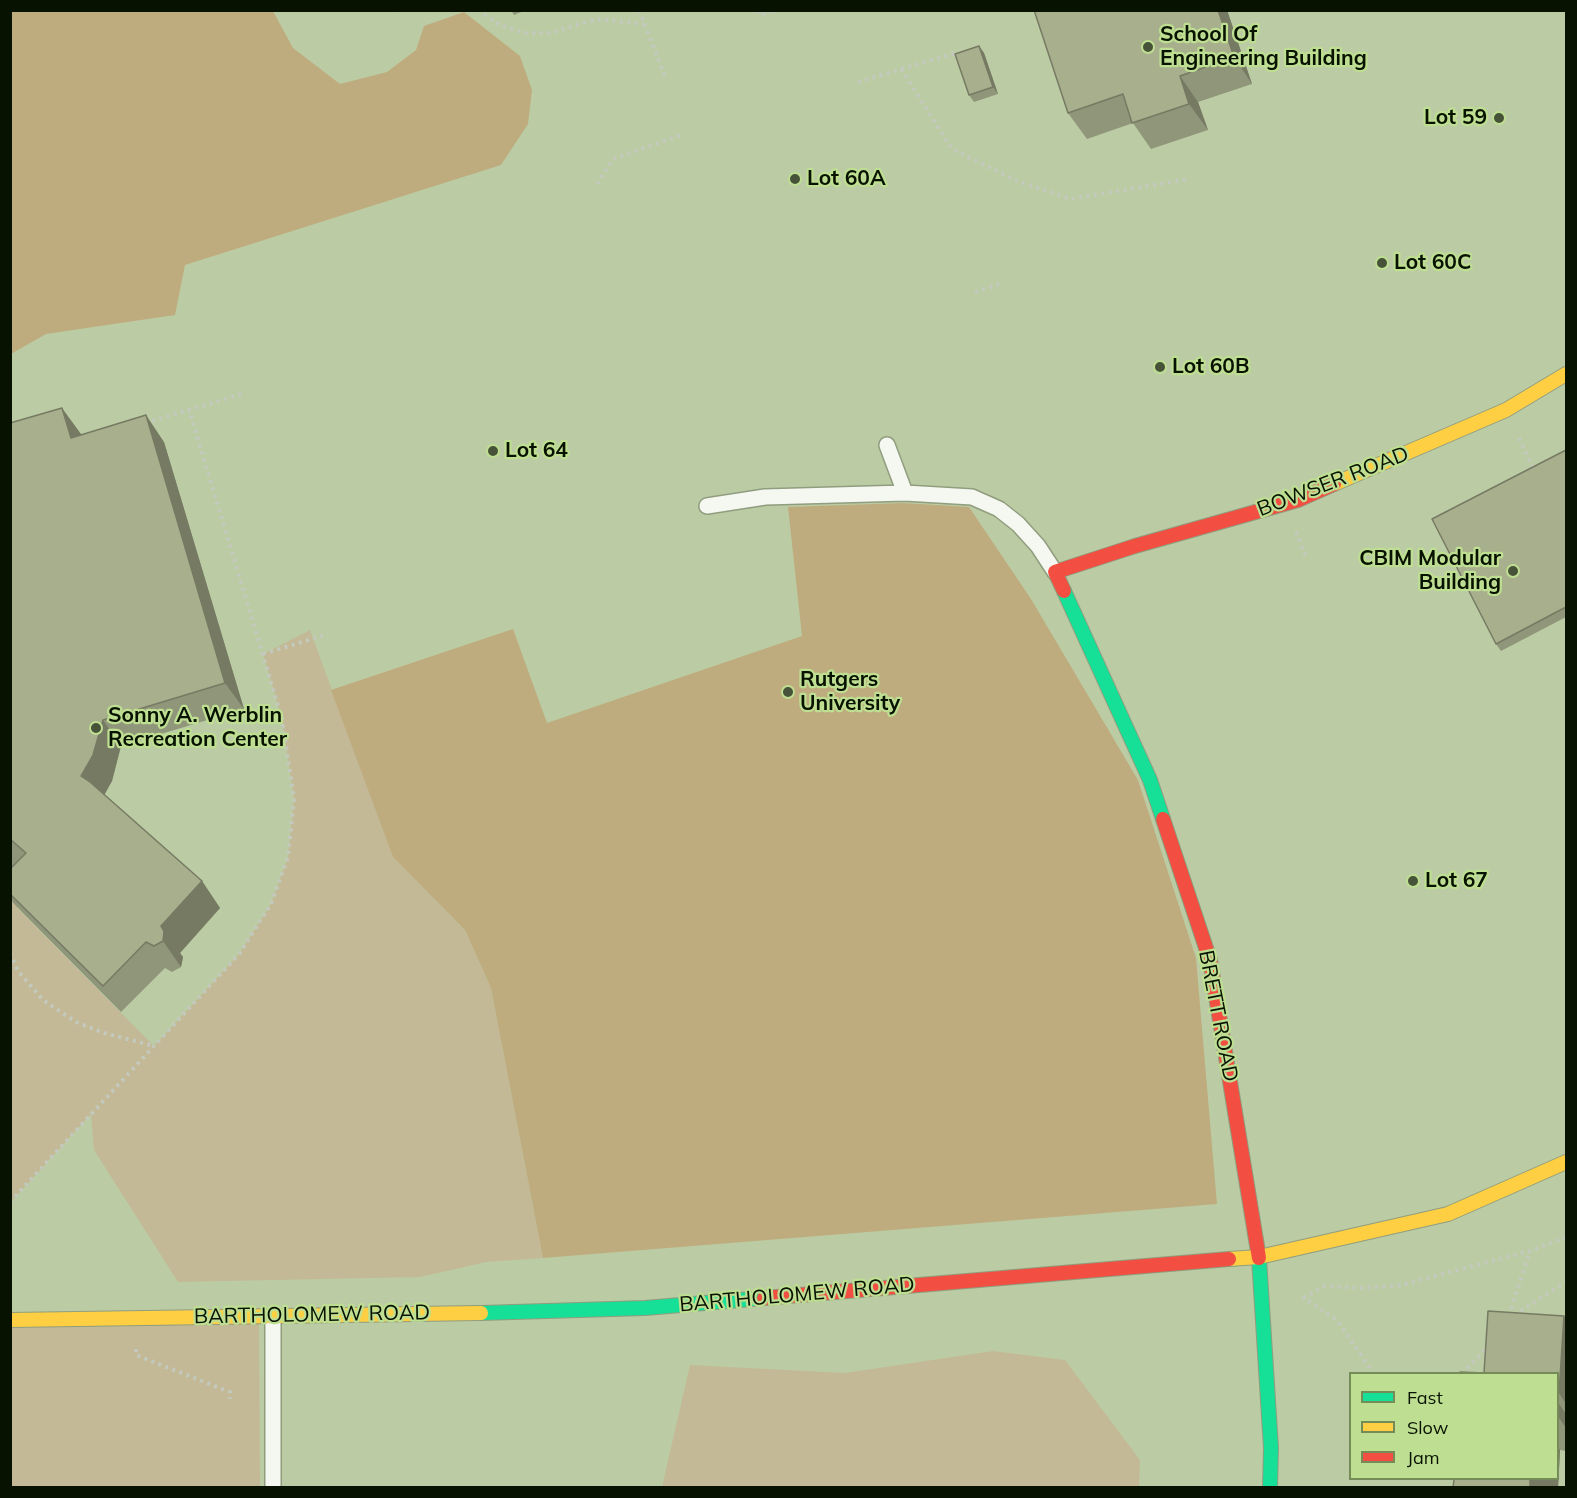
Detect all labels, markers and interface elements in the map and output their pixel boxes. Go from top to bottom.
place label: School Of Engineering Building [1160,22,1367,72]
marker: School Of Engineering Building [1141,40,1155,54]
place label: Lot 59 [1424,105,1487,131]
marker: Lot 59 [1492,111,1506,125]
place label: Lot 60A [807,166,886,192]
marker: Lot 60A [788,172,802,186]
place label: Lot 60C [1394,250,1471,276]
marker: Lot 60C [1375,256,1389,270]
place label: Lot 60B [1172,354,1249,380]
marker: Lot 60B [1153,360,1167,374]
place label: Lot 64 [505,438,568,464]
street label: BOWSER ROAD [1254,442,1412,522]
marker: Lot 64 [486,444,500,458]
place label: CBIM Modular Building [1359,546,1501,596]
marker: CBIM Modular Building [1506,564,1520,578]
place label: Rutgers University [800,667,900,717]
marker: Rutgers University [781,685,795,699]
place label: Sonny A. Werblin Recreation Center [108,703,287,753]
marker: Sonny A. Werblin Recreation Center [89,721,103,735]
place label: Lot 67 [1425,868,1488,894]
marker: Lot 67 [1406,874,1420,888]
street label: BRETT ROAD [1193,948,1243,1084]
street label: BARTHOLOMEW ROAD [678,1272,916,1318]
street label: BARTHOLOMEW ROAD [194,1300,430,1330]
legend [1349,1372,1559,1480]
text: Fast [1407,1386,1443,1409]
text: Slow [1407,1416,1448,1439]
text: Jam [1407,1446,1440,1469]

